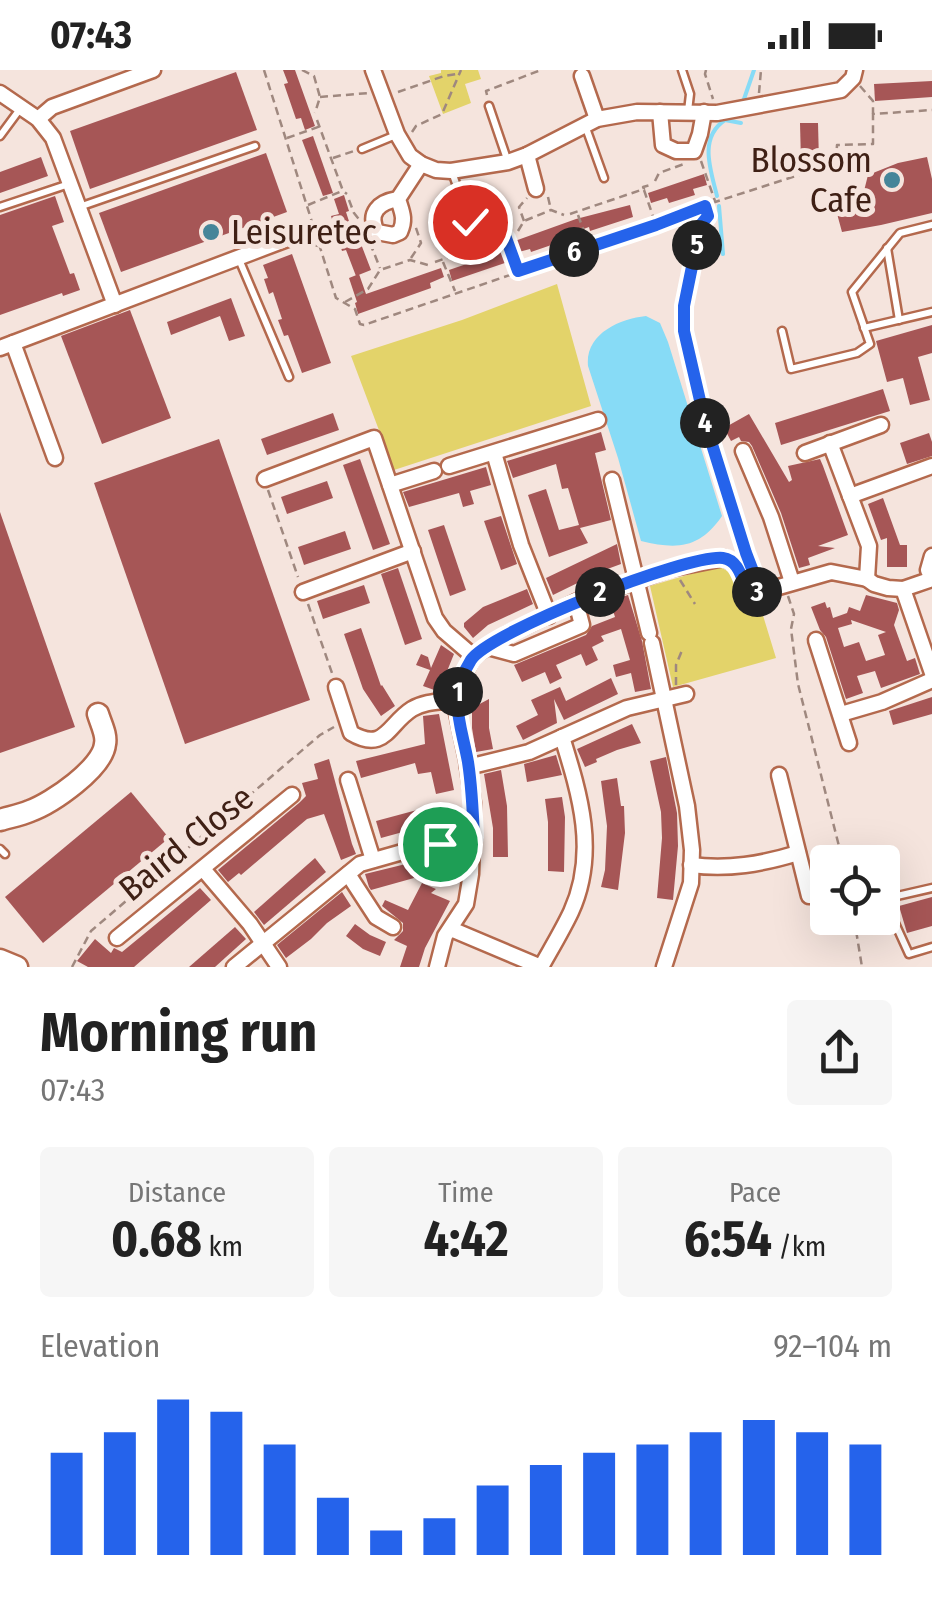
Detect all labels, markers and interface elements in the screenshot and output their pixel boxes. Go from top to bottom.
text: 07:43 [50,12,132,58]
place label: Blossom Cafe [751,139,872,221]
marker: Blossom Cafe [881,169,903,191]
pin [428,180,513,265]
icon: check [443,195,498,250]
place label: Leisuretec [231,211,377,253]
pin: 5 [672,220,722,270]
marker: Leisuretec [200,221,222,243]
pin: 6 [549,227,599,277]
text: 5 [690,228,704,261]
text: 6 [567,235,581,268]
pin: 4 [680,398,730,448]
text: 4 [698,406,712,439]
pin: 2 [575,567,625,617]
pin: 3 [732,567,782,617]
text: 2 [594,575,606,608]
text: 3 [750,575,764,608]
pin: 1 [433,667,483,717]
text: 1 [452,675,464,708]
street label: Baird Close [110,776,262,910]
pin [398,802,483,887]
icon: arrive [413,817,468,872]
map controls [810,845,900,935]
button: locate [810,845,900,935]
text: Morning run [40,1000,317,1066]
button: share [787,1000,892,1105]
text: 07:43 [40,1071,105,1109]
text: Distance [128,1176,226,1209]
text: Time [438,1176,494,1209]
text: Pace [729,1176,781,1209]
text: 0.68 [111,1209,202,1269]
text: 4:42 [423,1209,509,1269]
text: 6:54 [684,1209,772,1269]
text: km [202,1230,243,1263]
text: /km [772,1230,826,1263]
text: Elevation [40,1327,160,1365]
text: 92–104 m [773,1327,892,1365]

